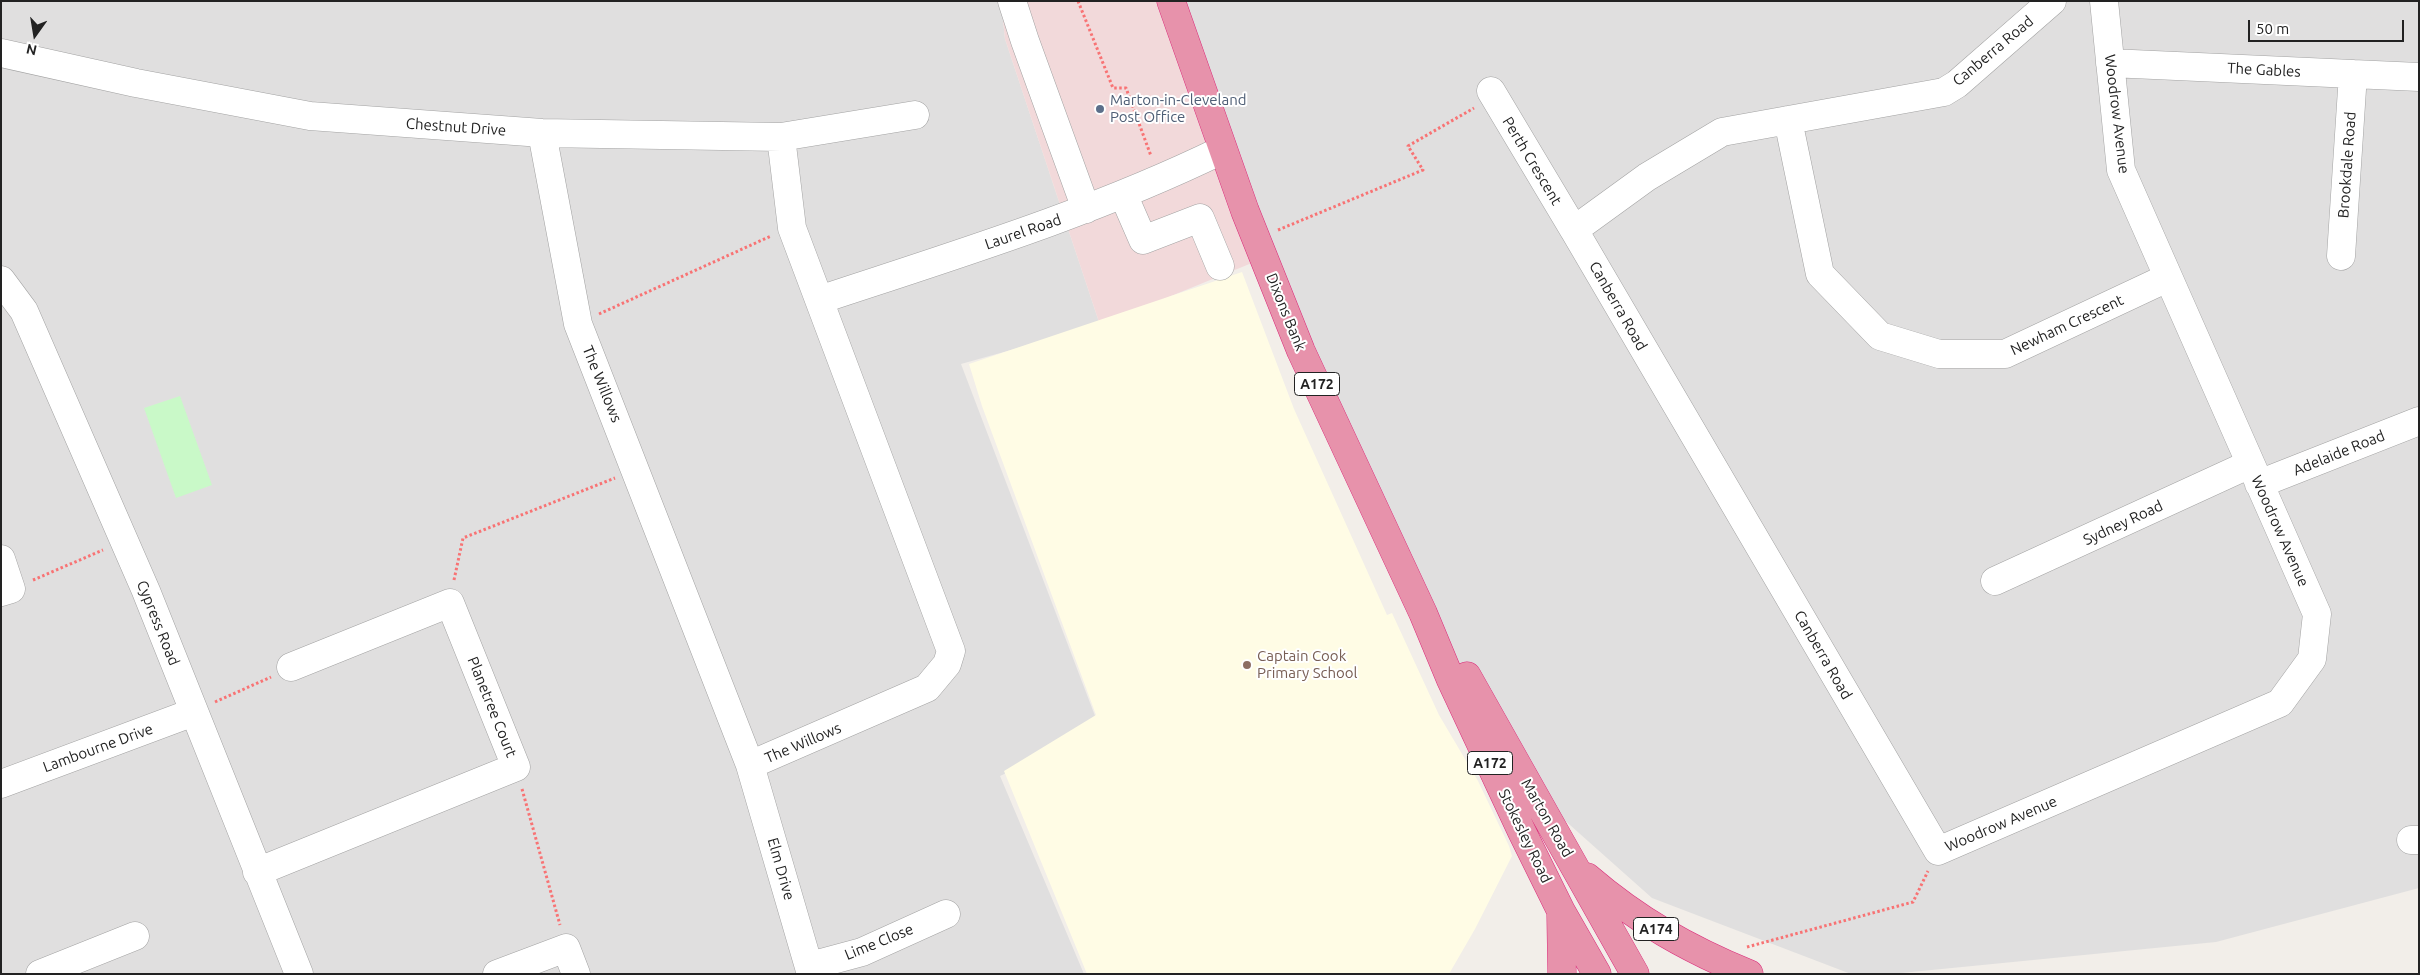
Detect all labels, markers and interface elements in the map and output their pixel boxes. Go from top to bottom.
north arrow [10,10,60,60]
scale bar [2250,10,2406,42]
street label: Canberra Road [1949,12,2037,90]
text: 50 m [2256,20,2289,37]
text: N [25,41,39,59]
street label: Woodrow Avenue [2101,53,2133,175]
street label: The Gables [2227,59,2301,81]
place label: Marton-in-Cleveland Post Office [1110,91,1247,126]
marker: Marton-in-Cleveland Post Office [1094,103,1106,115]
street label: Brookdale Road [2334,111,2360,219]
street label: Perth Crescent [1499,114,1565,208]
street label: Chestnut Drive [405,115,507,139]
street label: Laurel Road [982,210,1064,254]
street label: Canberra Road [1585,258,1651,354]
street label: Dixons Bank [1262,270,1310,354]
street label: Newham Crescent [2008,291,2126,359]
street label: The Willows [578,343,626,425]
road number: A172 [1294,372,1340,396]
street label: Adelaide Road [2291,426,2387,480]
street label: Woodrow Avenue [2247,473,2313,589]
street label: Sydney Road [2080,497,2166,549]
street label: Cypress Road [133,578,183,668]
street label: Canberra Road [1790,607,1856,703]
place label: Captain Cook Primary School [1257,647,1358,682]
street label: Planetree Court [464,654,520,760]
marker: Captain Cook Primary School [1241,659,1253,671]
street label: The Willows [762,719,844,767]
street label: Lambourne Drive [40,720,156,776]
road number: A172 [1468,751,1512,774]
street label: Marton Road [1517,776,1577,860]
street label: Stokesley Road [1495,786,1555,886]
street label: Woodrow Avenue [1942,792,2060,856]
street label: Elm Drive [764,836,798,902]
road number: A174 [1634,918,1678,941]
street label: Lime Close [842,920,916,964]

